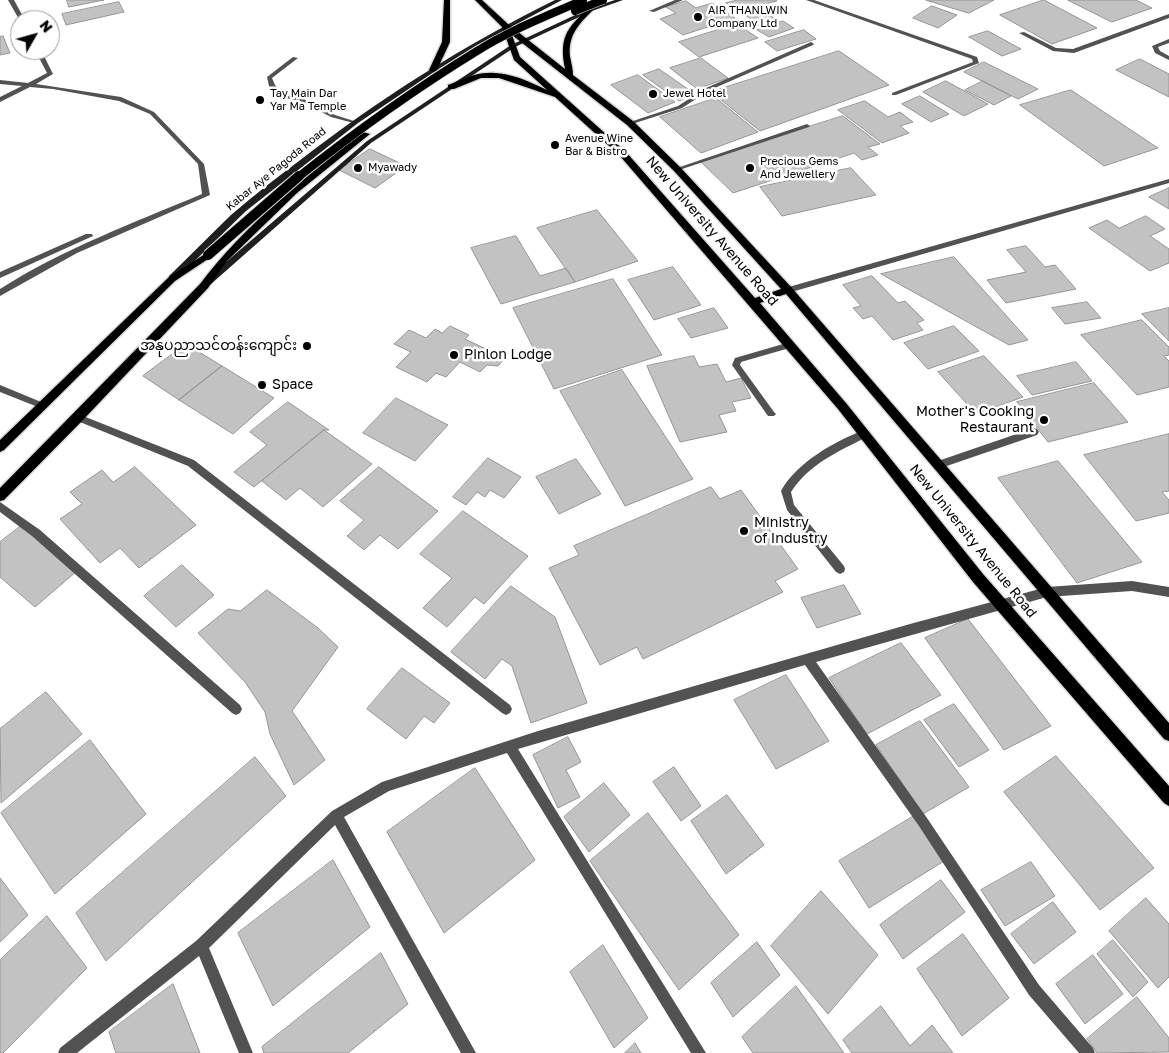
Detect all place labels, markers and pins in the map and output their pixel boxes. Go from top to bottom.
place label: AIR THANLWIN Company Ltd [708,4,788,30]
marker: AIR THANLWIN Company Ltd [692,11,704,23]
place label: Tay Main Dar Yar Ma Temple [270,87,346,113]
place label: Jewel Hotel [663,87,726,101]
marker: Jewel Hotel [647,88,659,100]
marker: Tay Main Dar Yar Ma Temple [254,94,266,106]
place label: Avenue Wine Bar & Bistro [565,132,633,158]
marker: Avenue Wine Bar & Bistro [549,139,561,151]
place label: Precious Gems And Jewellery [760,155,838,181]
place label: Myawady [368,161,417,175]
marker: Myawady [352,162,364,174]
marker: Precious Gems And Jewellery [744,162,756,174]
place label: အနုပညာသင်တန်းကျောင်း [140,338,297,354]
marker: အနုပညာသင်တန်းကျောင်း [301,340,313,352]
place label: Pinlon Lodge [464,347,552,363]
marker: Pinlon Lodge [448,349,460,361]
place label: Space [272,377,313,393]
marker: Space [256,379,268,391]
place label: Mother's Cooking Restaurant [916,404,1034,437]
marker: Mother's Cooking Restaurant [1038,414,1050,426]
place label: Ministry of Industry [754,515,828,548]
marker: Ministry of Industry [738,525,750,537]

